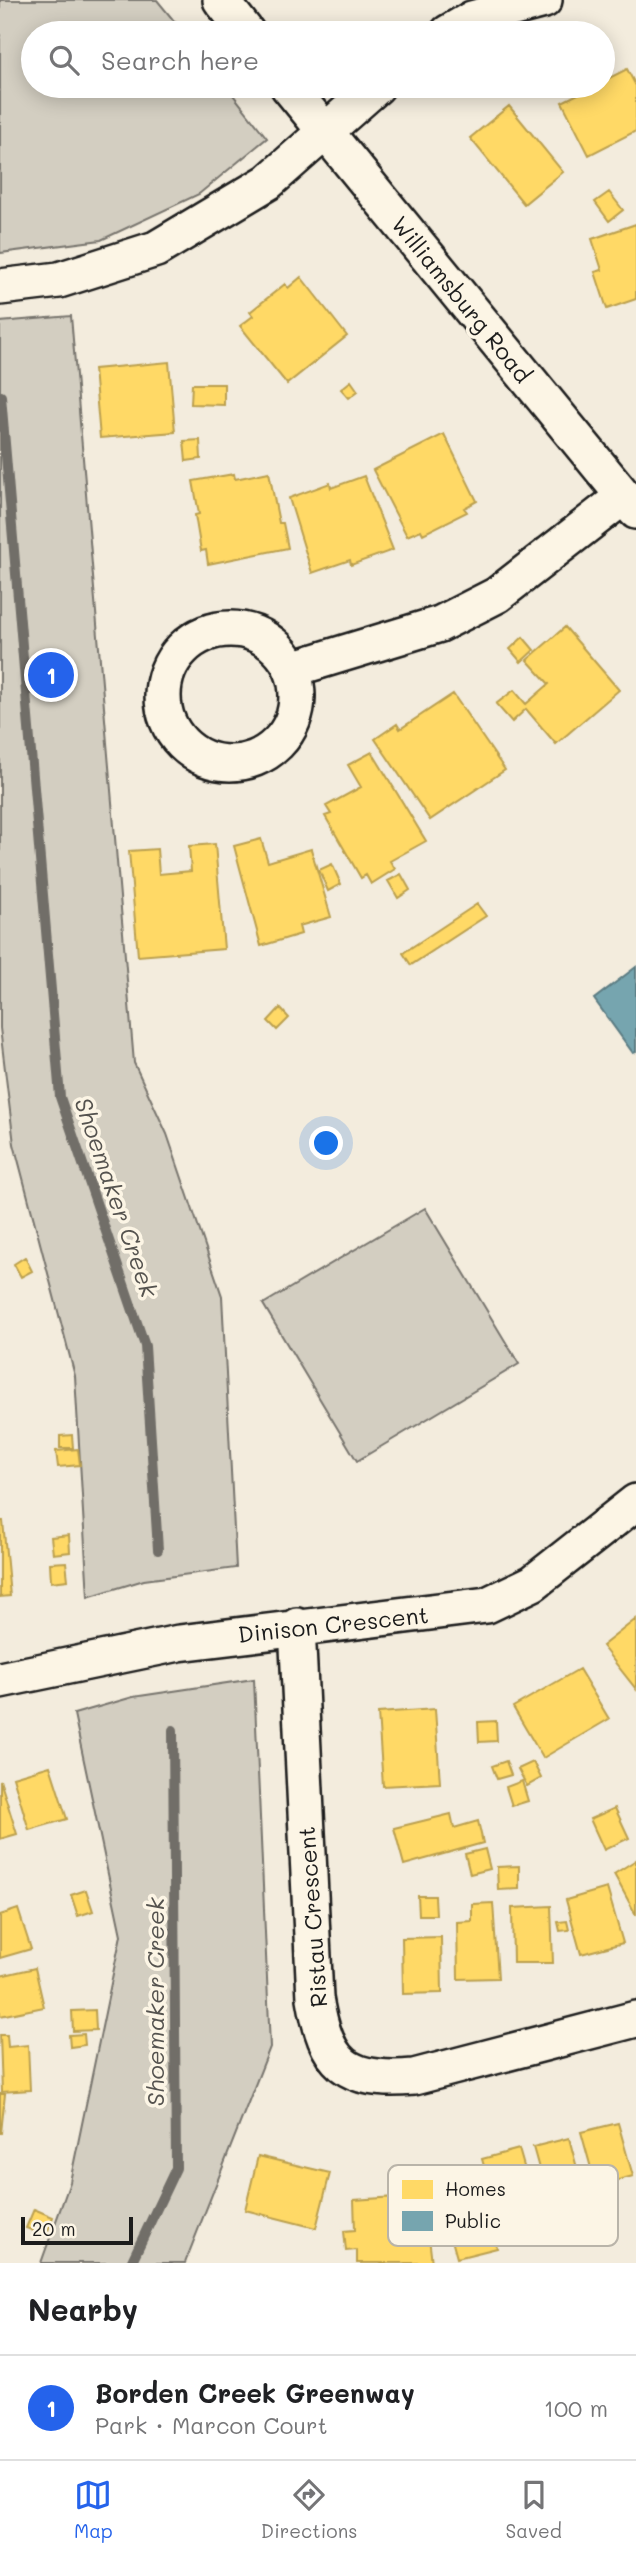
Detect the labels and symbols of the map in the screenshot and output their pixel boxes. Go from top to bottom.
street label: Williamsburg Road [385,209,539,389]
pin: 1 [28,649,74,701]
water label: Shoemaker Creek [68,1093,166,1302]
your location [309,1126,343,1160]
street label: Dinison Crescent [236,1599,430,1649]
street label: Ristau Crescent [291,1825,333,2009]
water label: Shoemaker Creek [139,1896,170,2107]
legend [388,2165,618,2246]
text: Homes [445,2176,506,2201]
text: Public [445,2208,501,2233]
scale bar [21,2214,133,2246]

